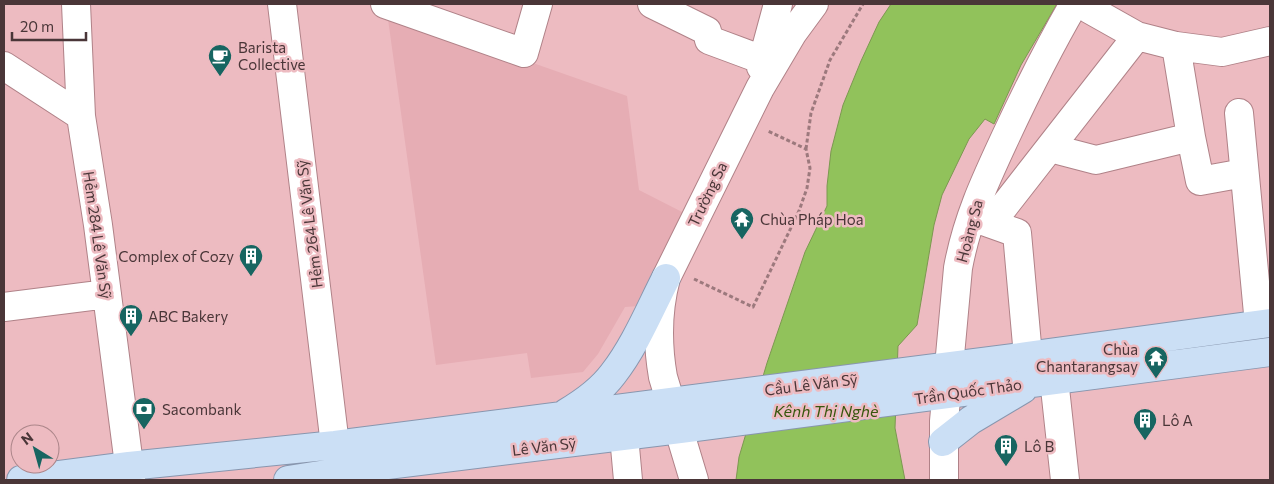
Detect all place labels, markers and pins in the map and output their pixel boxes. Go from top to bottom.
place label: Barista Collective [238,38,306,73]
cafe icon: Barista Collective [207,43,233,77]
temple icon: Chùa Pháp Hoa [729,206,755,240]
place label: Chùa Pháp Hoa [760,210,864,228]
building icon: Complex of Cozy [238,243,264,277]
place label: Complex of Cozy [118,247,234,265]
building icon: ABC Bakery [118,303,144,337]
place label: ABC Bakery [148,307,228,325]
place label: Chùa Chantarangsay [1036,340,1138,375]
temple icon: Chùa Chantarangsay [1143,345,1169,379]
bank icon: Sacombank [131,396,157,430]
place label: Sacombank [162,400,242,418]
building icon: Lô A [1132,407,1158,441]
place label: Lô A [1162,411,1193,429]
building icon: Lô B [993,433,1019,467]
place label: Lô B [1024,437,1054,455]

